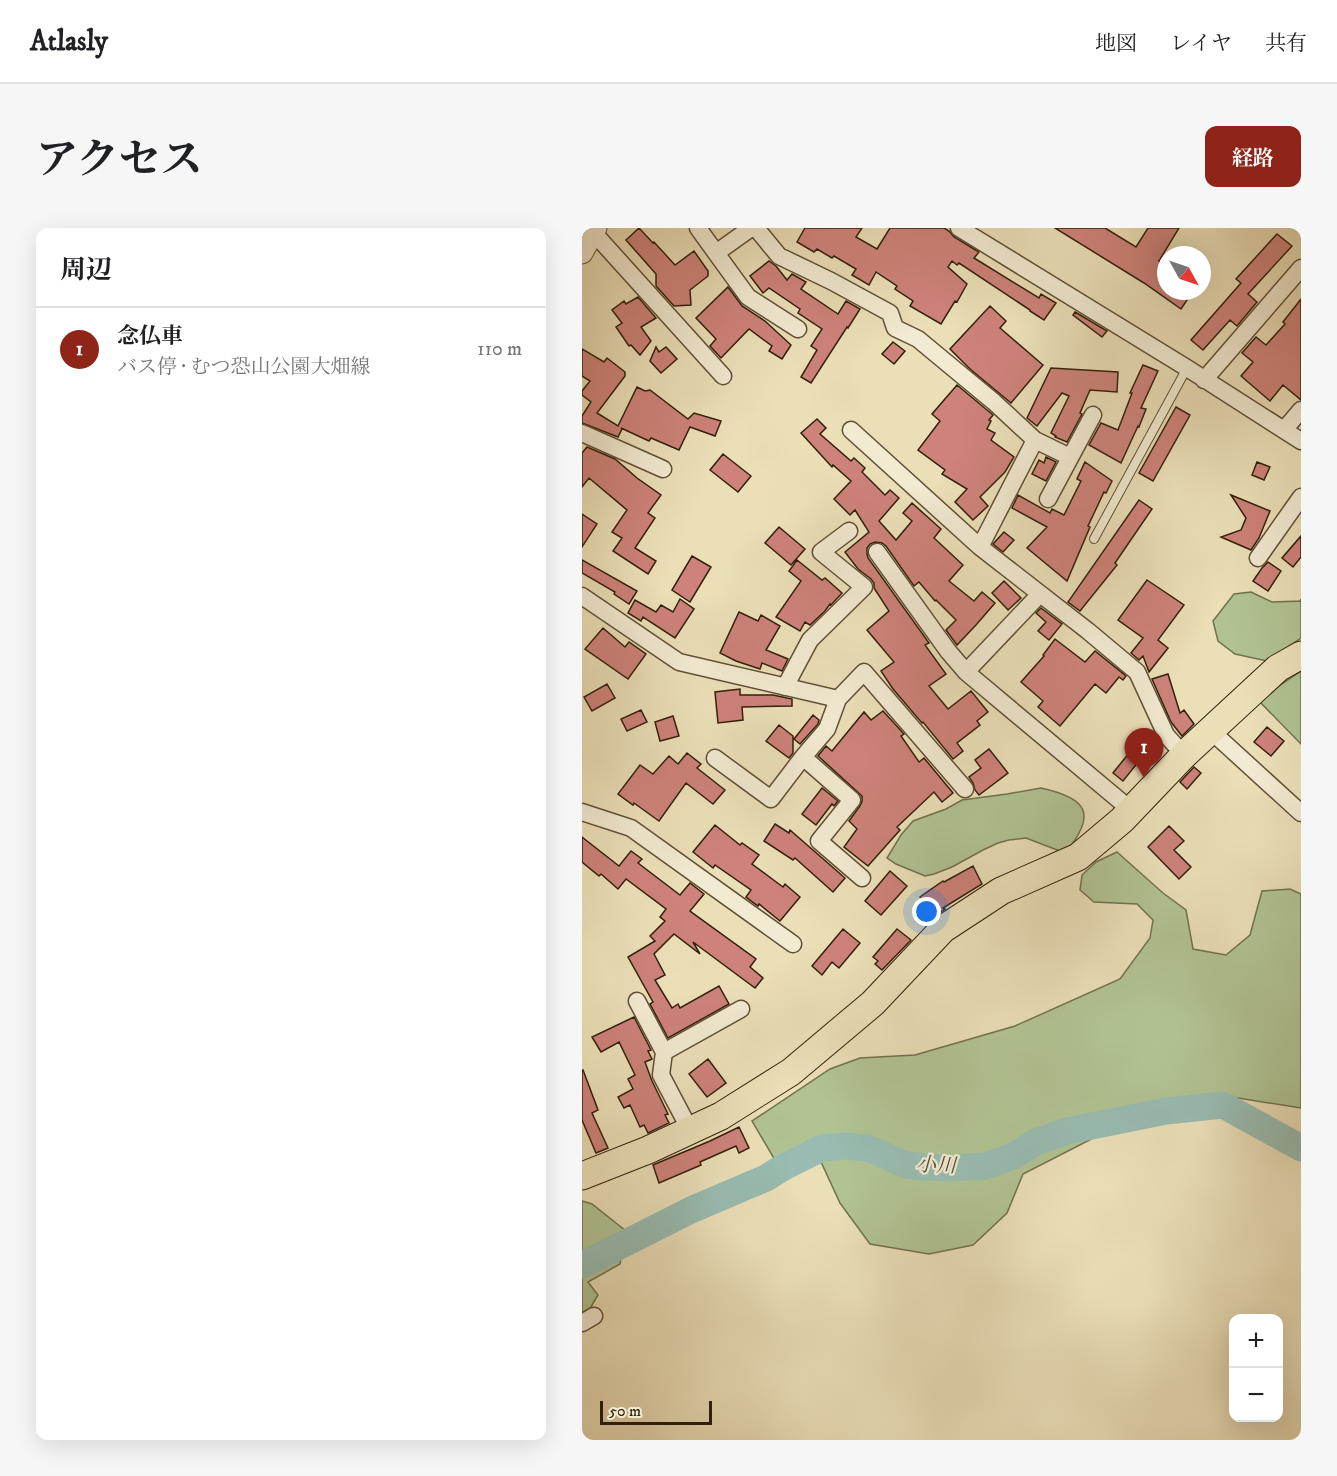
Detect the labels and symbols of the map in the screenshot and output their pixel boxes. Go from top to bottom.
north arrow [1157,246,1211,300]
pin: 1 [1124,728,1164,778]
your location [912,897,941,926]
water label: 小川 [916,1153,958,1179]
scale bar [600,1398,712,1426]

